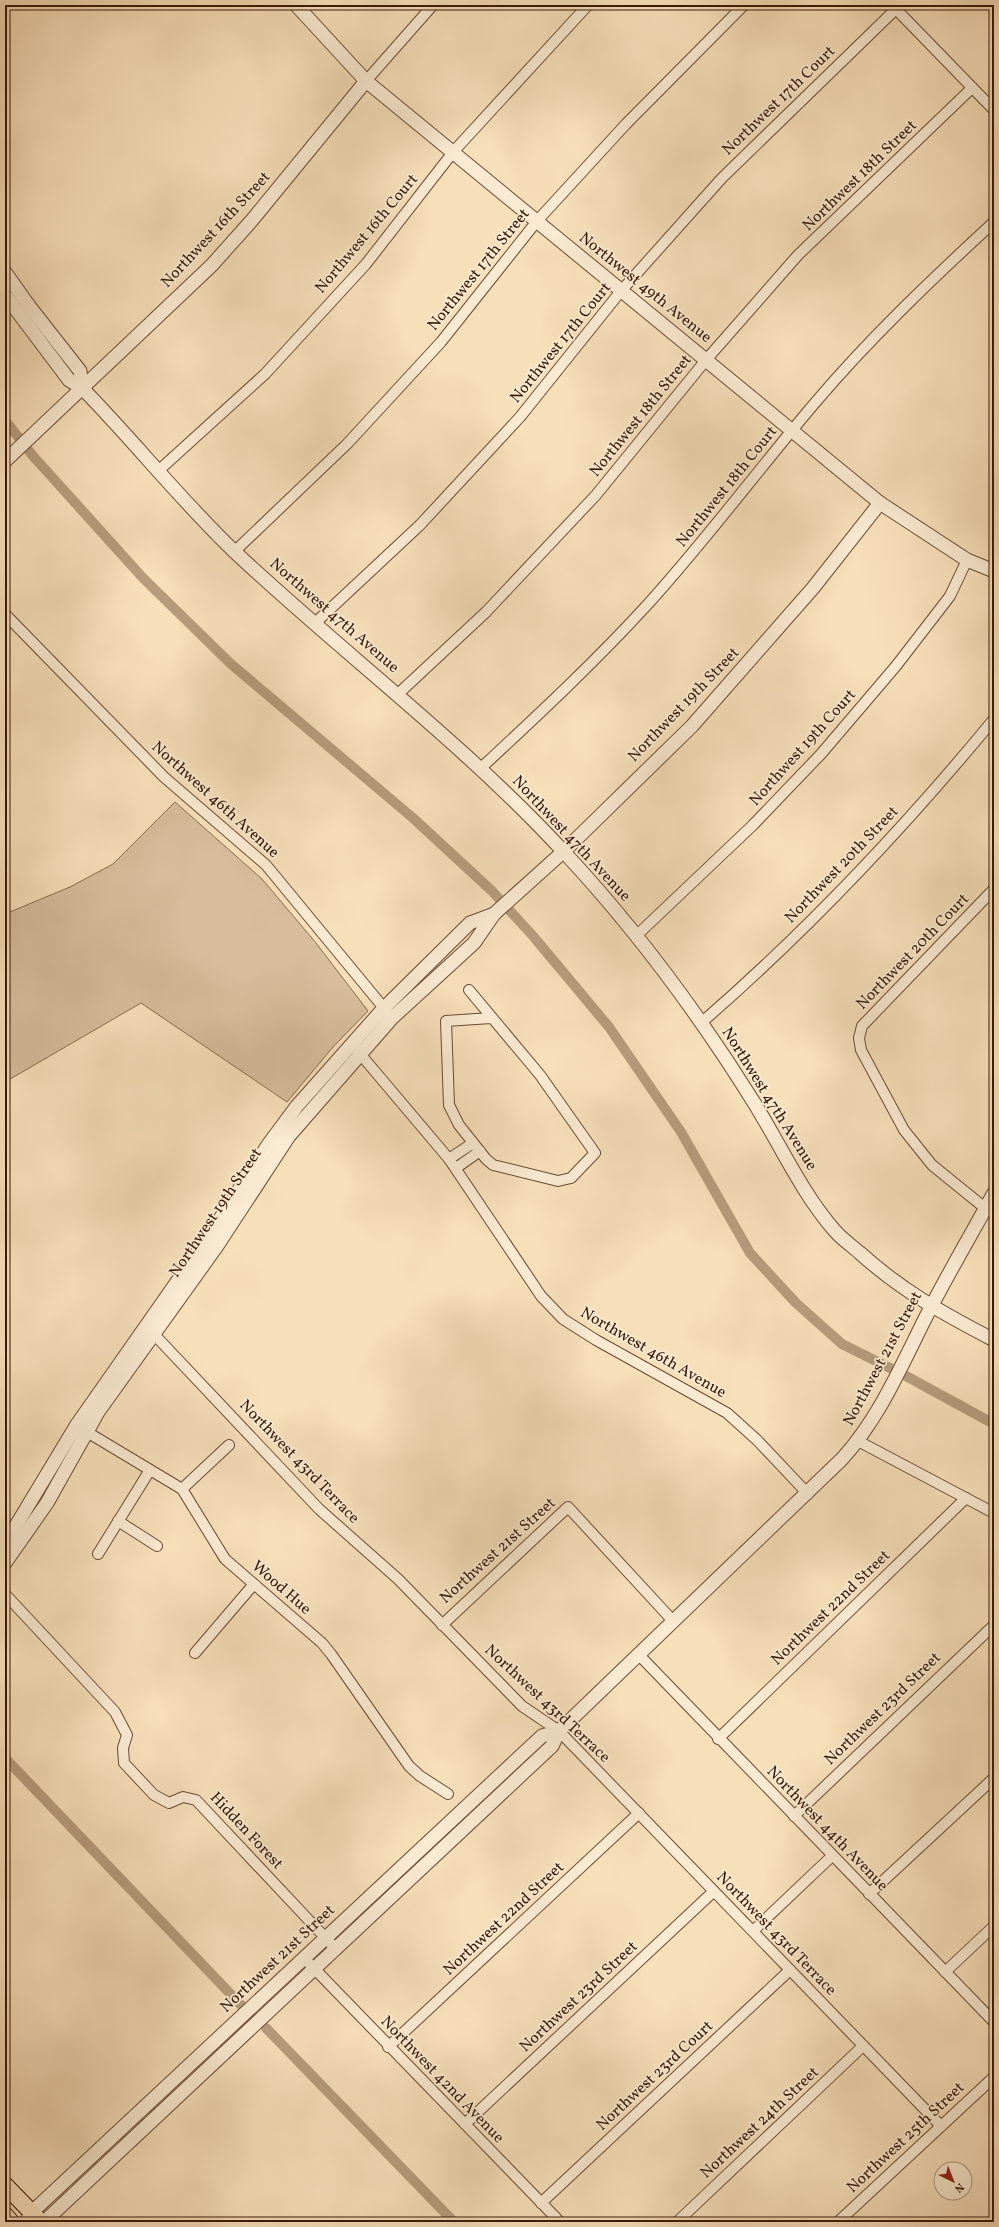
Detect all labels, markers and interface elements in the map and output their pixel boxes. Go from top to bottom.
street label: Northwest 17th Court [718,41,841,161]
street label: Northwest 18th Street [798,115,922,237]
street label: Northwest 16th Street [156,167,276,293]
street label: Northwest 16th Court [310,169,424,299]
street label: Northwest 17th Street [423,204,535,336]
street label: Northwest 49th Avenue [574,227,716,349]
street label: Northwest 17th Court [505,278,617,408]
street label: Northwest 18th Street [585,350,698,482]
street label: Northwest 18th Court [671,421,783,552]
street label: Northwest 47th Avenue [264,554,404,678]
street label: Northwest 19th Street [623,642,745,767]
street label: Northwest 19th Court [745,685,862,811]
street label: Northwest 46th Avenue [146,737,284,863]
street label: Northwest 47th Avenue [507,771,635,907]
street label: Northwest 20th Street [780,801,904,929]
street label: Northwest 20th Court [852,889,975,1015]
street label: Northwest 47th Avenue [716,1023,822,1175]
street label: Northwest 19th Street [164,1144,268,1282]
street label: Northwest 21st Street [838,1288,928,1430]
street label: Northwest 46th Avenue [576,1302,730,1404]
street label: Northwest 43rd Terrace [234,1395,364,1529]
street label: Northwest 21st Street [435,1493,561,1609]
street label: Northwest 22nd Street [767,1545,896,1671]
street label: Wood Hue [246,1556,316,1620]
street label: Northwest 43rd Terrace [479,1640,615,1768]
street label: Northwest 23rd Street [820,1647,946,1770]
street label: Northwest 44th Avenue [761,1761,893,1897]
street label: Hidden Forest [204,1787,288,1875]
street label: Northwest 22nd Street [439,1857,570,1981]
street label: Northwest 43rd Terrace [711,1867,841,2001]
street label: Northwest 21st Street [216,1900,340,2018]
street label: Northwest 23rd Street [515,1936,643,2058]
street label: Northwest 42nd Avenue [375,2011,509,2149]
street label: Northwest 23rd Court [592,2016,719,2136]
street label: Northwest 24th Street [696,2062,824,2184]
street label: Northwest 25th Street [843,2079,969,2197]
north arrow [933,2161,973,2201]

